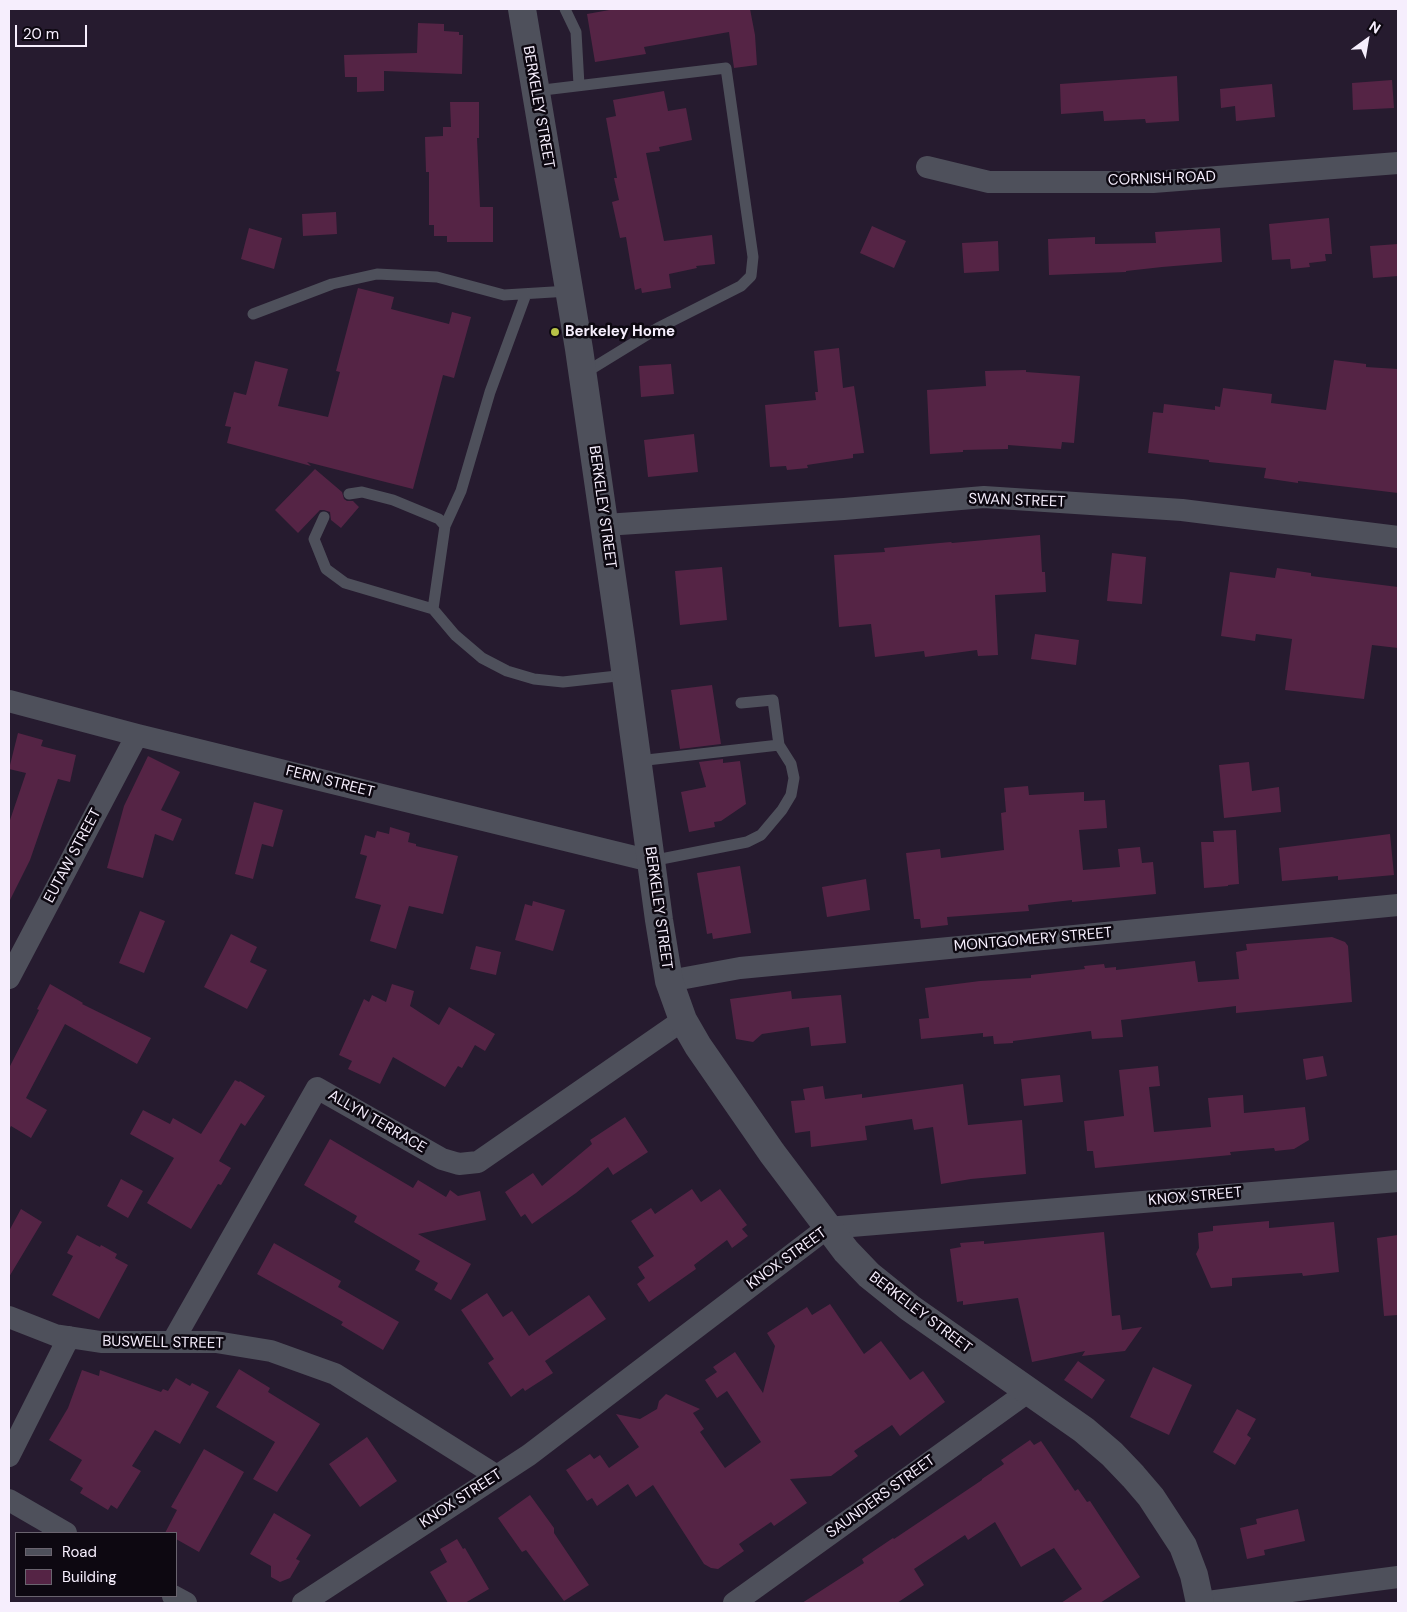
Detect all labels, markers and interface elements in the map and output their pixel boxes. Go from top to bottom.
scale bar [18,15,90,47]
north arrow [1342,15,1392,65]
text: N [1366,17,1384,38]
text: 20 m [23,24,59,44]
street label: BERKELEY STREET [518,44,558,170]
street label: CORNISH ROAD [1108,168,1216,190]
place label: Berkeley Home [565,323,675,341]
marker: Berkeley Home [549,326,561,338]
street label: BERKELEY STREET [584,444,620,570]
street label: SWAN STREET [968,490,1066,512]
street label: FERN STREET [284,762,376,802]
street label: EUTAW STREET [41,806,105,906]
street label: BERKELEY STREET [640,845,676,971]
street label: MONTGOMERY STREET [953,924,1113,956]
street label: ALLYN TERRACE [325,1087,429,1157]
street label: KNOX STREET [1147,1184,1243,1210]
street label: KNOX STREET [744,1224,830,1294]
street label: BERKELEY STREET [865,1269,975,1357]
street label: BUSWELL STREET [102,1333,224,1353]
street label: SAUNDERS STREET [823,1452,939,1542]
street label: KNOX STREET [417,1466,505,1532]
legend [15,1532,178,1597]
text: Road [62,1542,97,1562]
text: Building [62,1567,117,1587]

